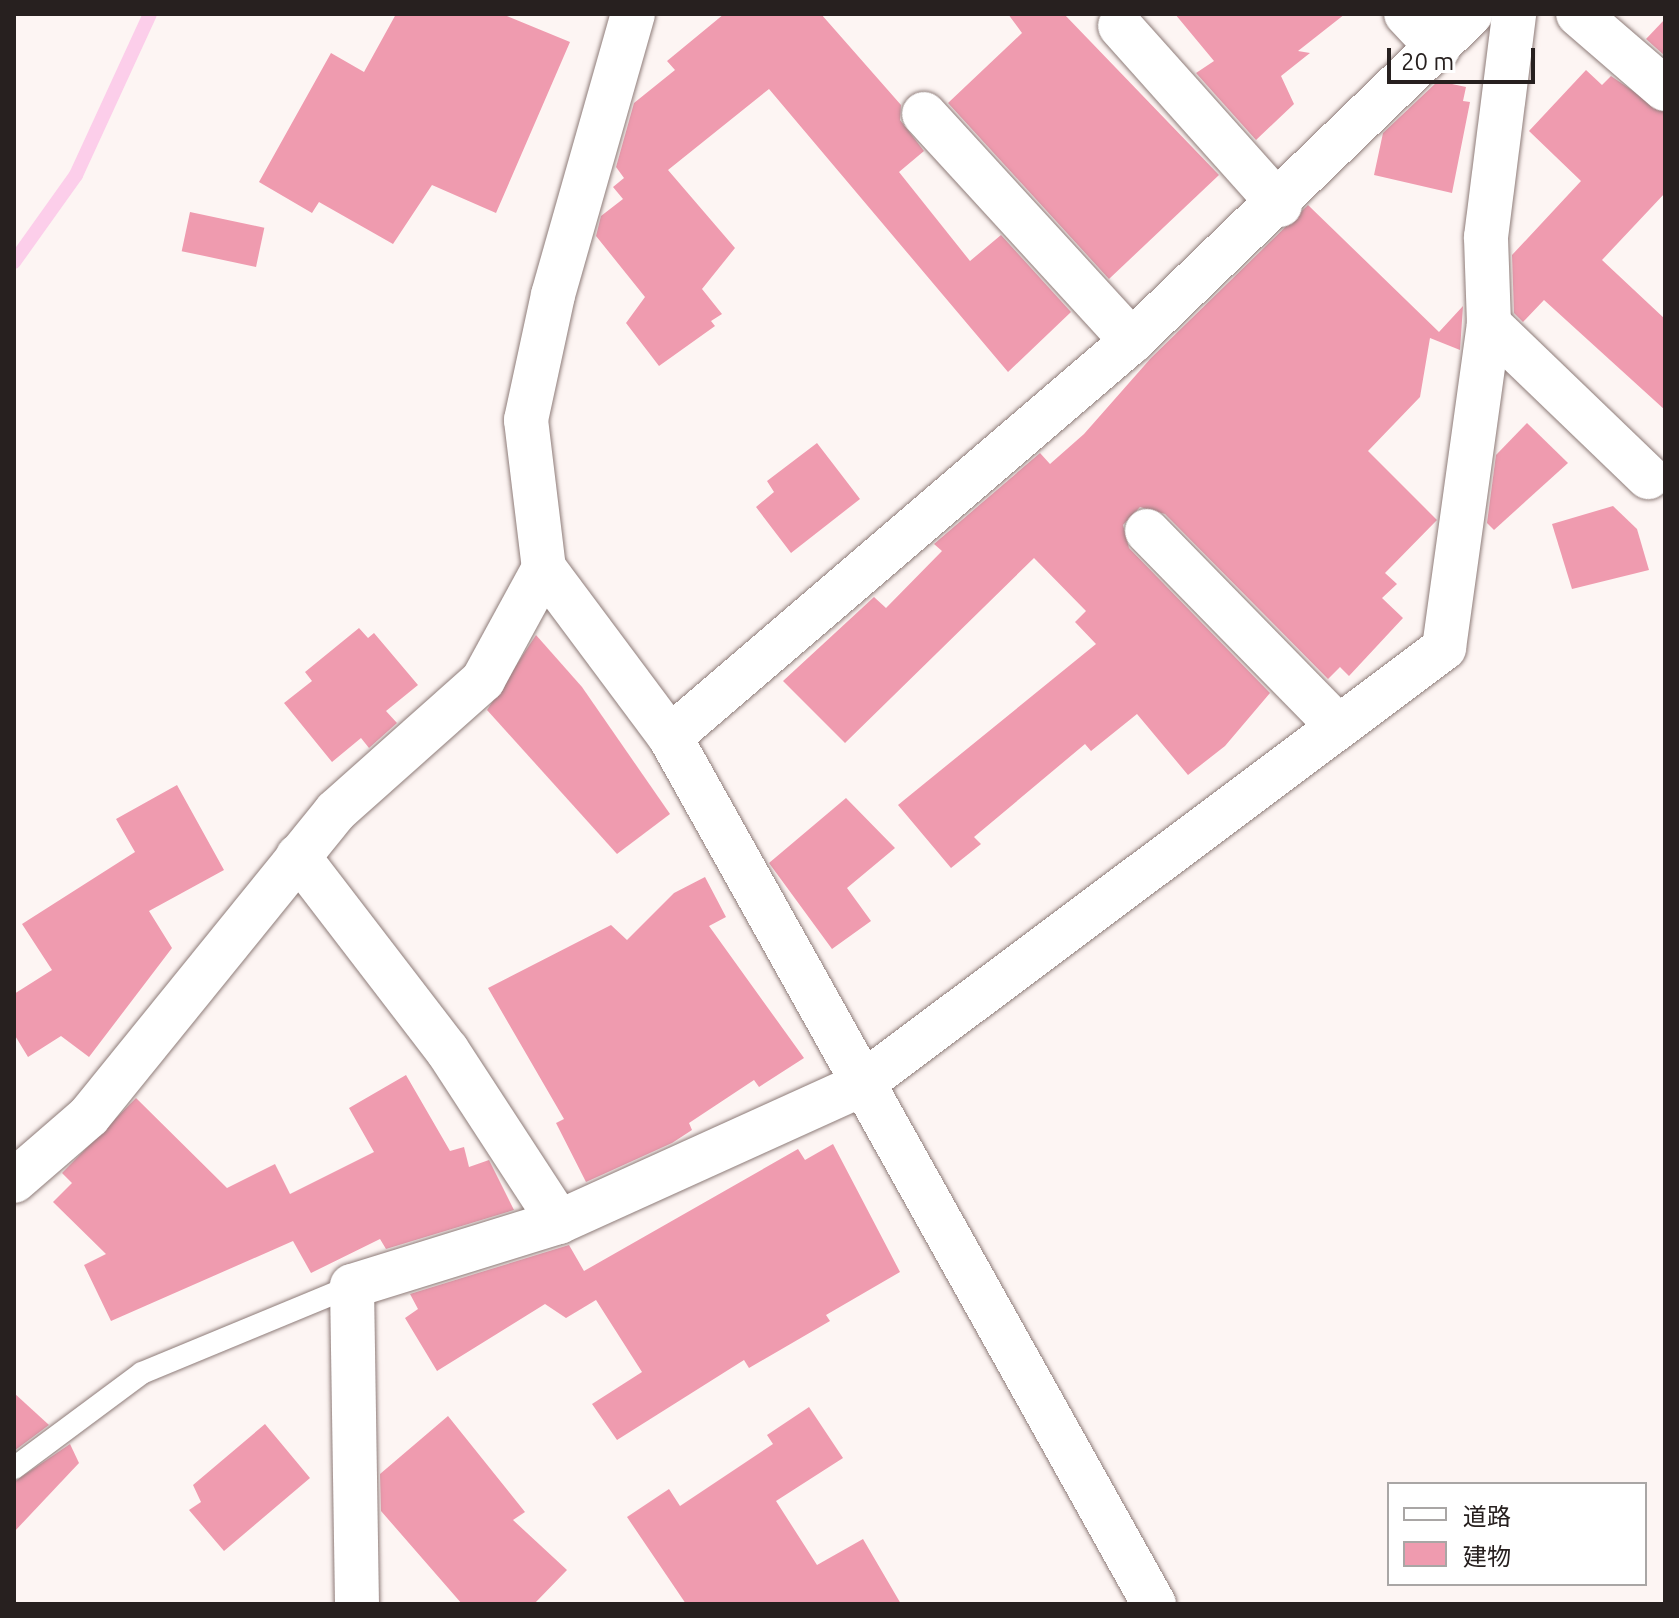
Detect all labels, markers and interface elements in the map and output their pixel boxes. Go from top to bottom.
scale bar [1391,32,1539,82]
text: 20 m [1401,48,1454,75]
legend [1387,1482,1647,1586]
text: 道路 [1463,1503,1511,1530]
text: 建物 [1463,1543,1511,1570]

